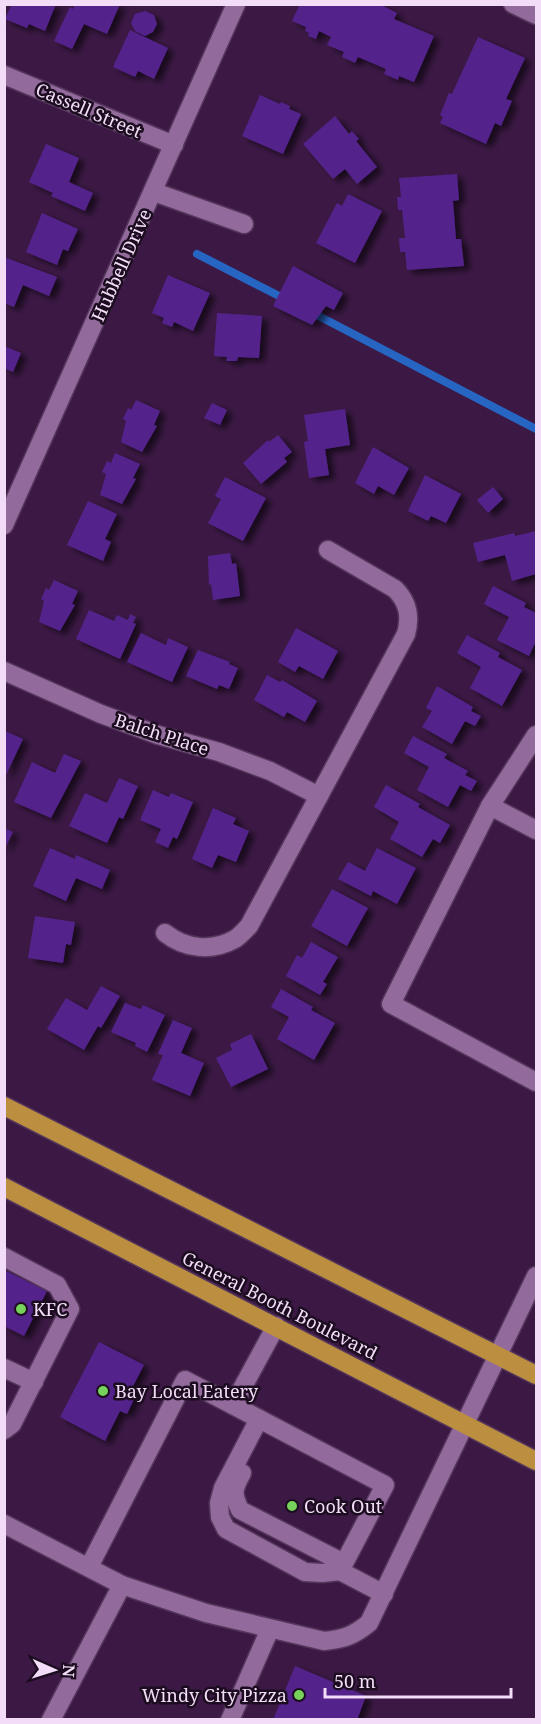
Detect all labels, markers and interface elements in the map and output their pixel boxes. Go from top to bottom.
street label: Cassell Street [32,77,146,143]
street label: Hubbell Drive [85,205,157,325]
street label: Balch Place [112,708,212,760]
street label: General Booth Boulevard [178,1245,382,1365]
place label: KFC [33,1297,67,1321]
marker: KFC [14,1302,28,1316]
place label: Bay Local Eatery [115,1379,259,1403]
marker: Bay Local Eatery [96,1384,110,1398]
place label: Cook Out [304,1494,382,1518]
marker: Cook Out [285,1499,299,1513]
north arrow [24,1640,84,1700]
scale bar [325,1661,511,1699]
text: N [58,1664,80,1678]
text: 50 m [334,1669,376,1693]
place label: Windy City Pizza [142,1683,287,1707]
marker: Windy City Pizza [292,1688,306,1702]

